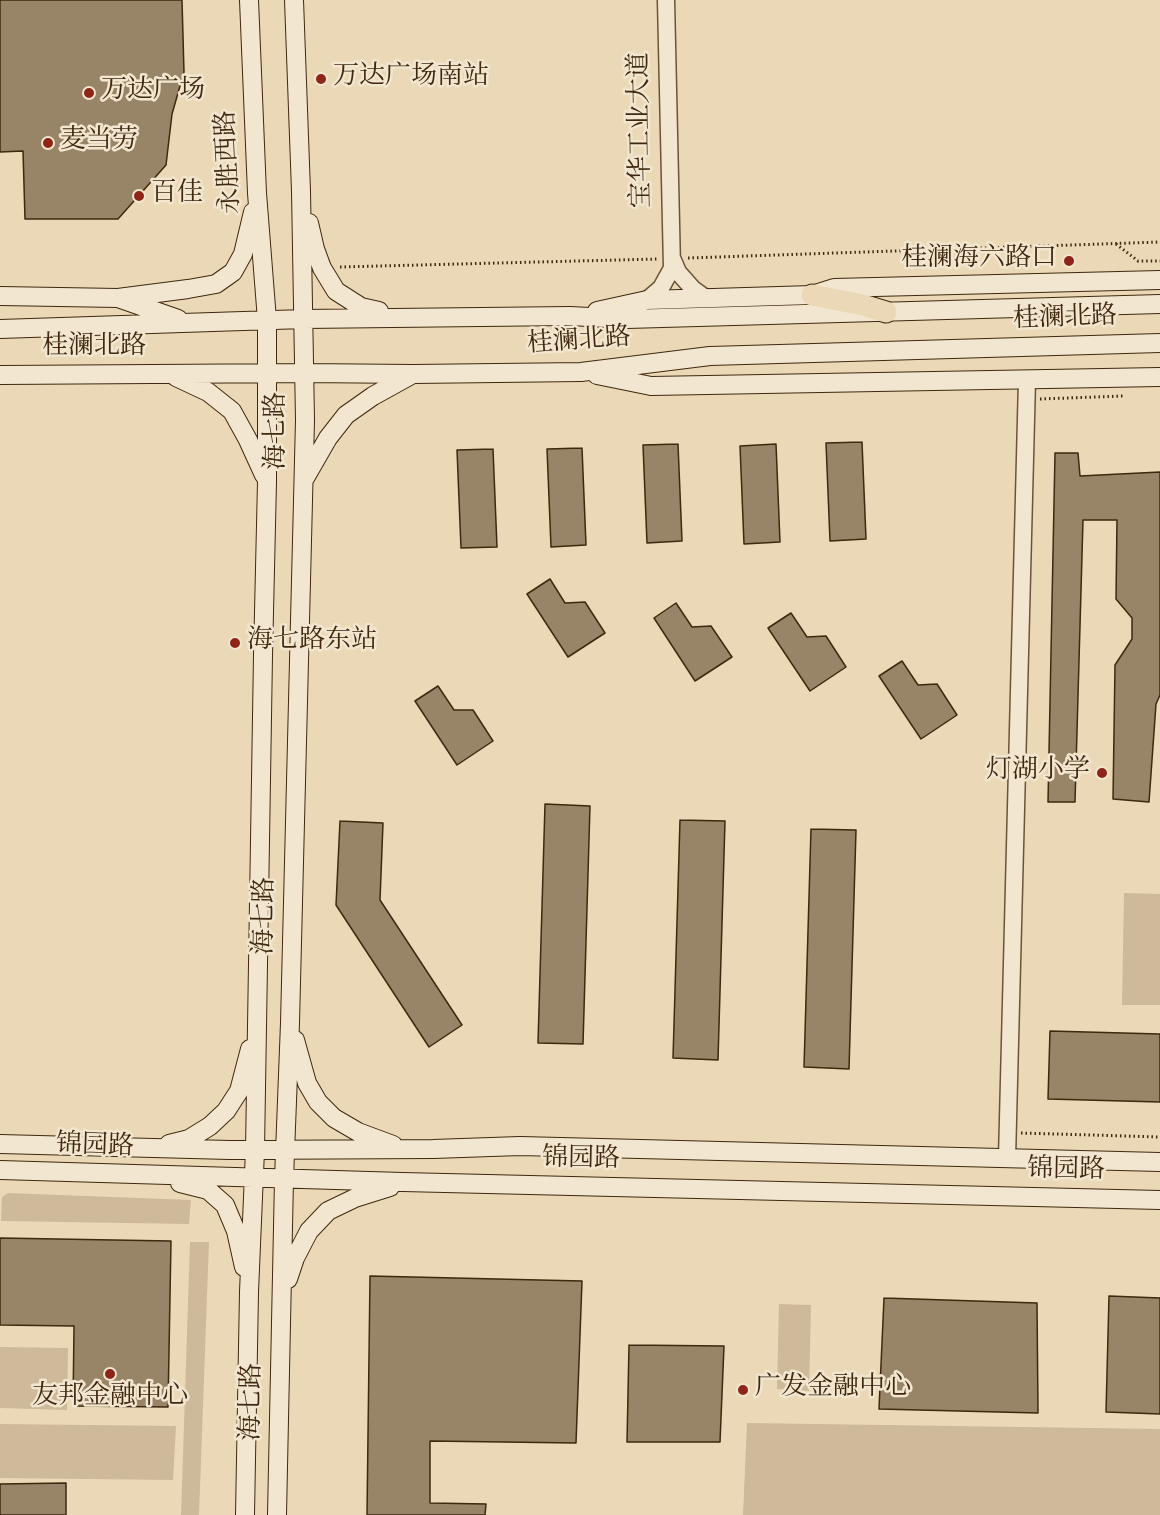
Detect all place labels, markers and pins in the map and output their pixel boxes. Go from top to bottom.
place label: 万达广场南站 [333,63,489,95]
marker: 万达广场南站 [314,72,328,86]
place label: 万达广场 [101,77,205,109]
marker: 万达广场 [82,86,96,100]
place label: 麦当劳 [60,127,138,159]
marker: 麦当劳 [41,136,55,150]
place label: 百佳 [151,180,203,212]
marker: 百佳 [132,189,146,203]
place label: 桂澜海六路口 [901,245,1057,277]
marker: 桂澜海六路口 [1062,254,1076,268]
place label: 海七路东站 [247,627,377,659]
marker: 海七路东站 [228,636,242,650]
place label: 灯湖小学 [986,757,1090,789]
marker: 灯湖小学 [1095,766,1109,780]
marker: 友邦金融中心 [103,1367,117,1381]
place label: 广发金融中心 [755,1374,911,1406]
place label: 友邦金融中心 [32,1383,188,1415]
marker: 广发金融中心 [736,1383,750,1397]

